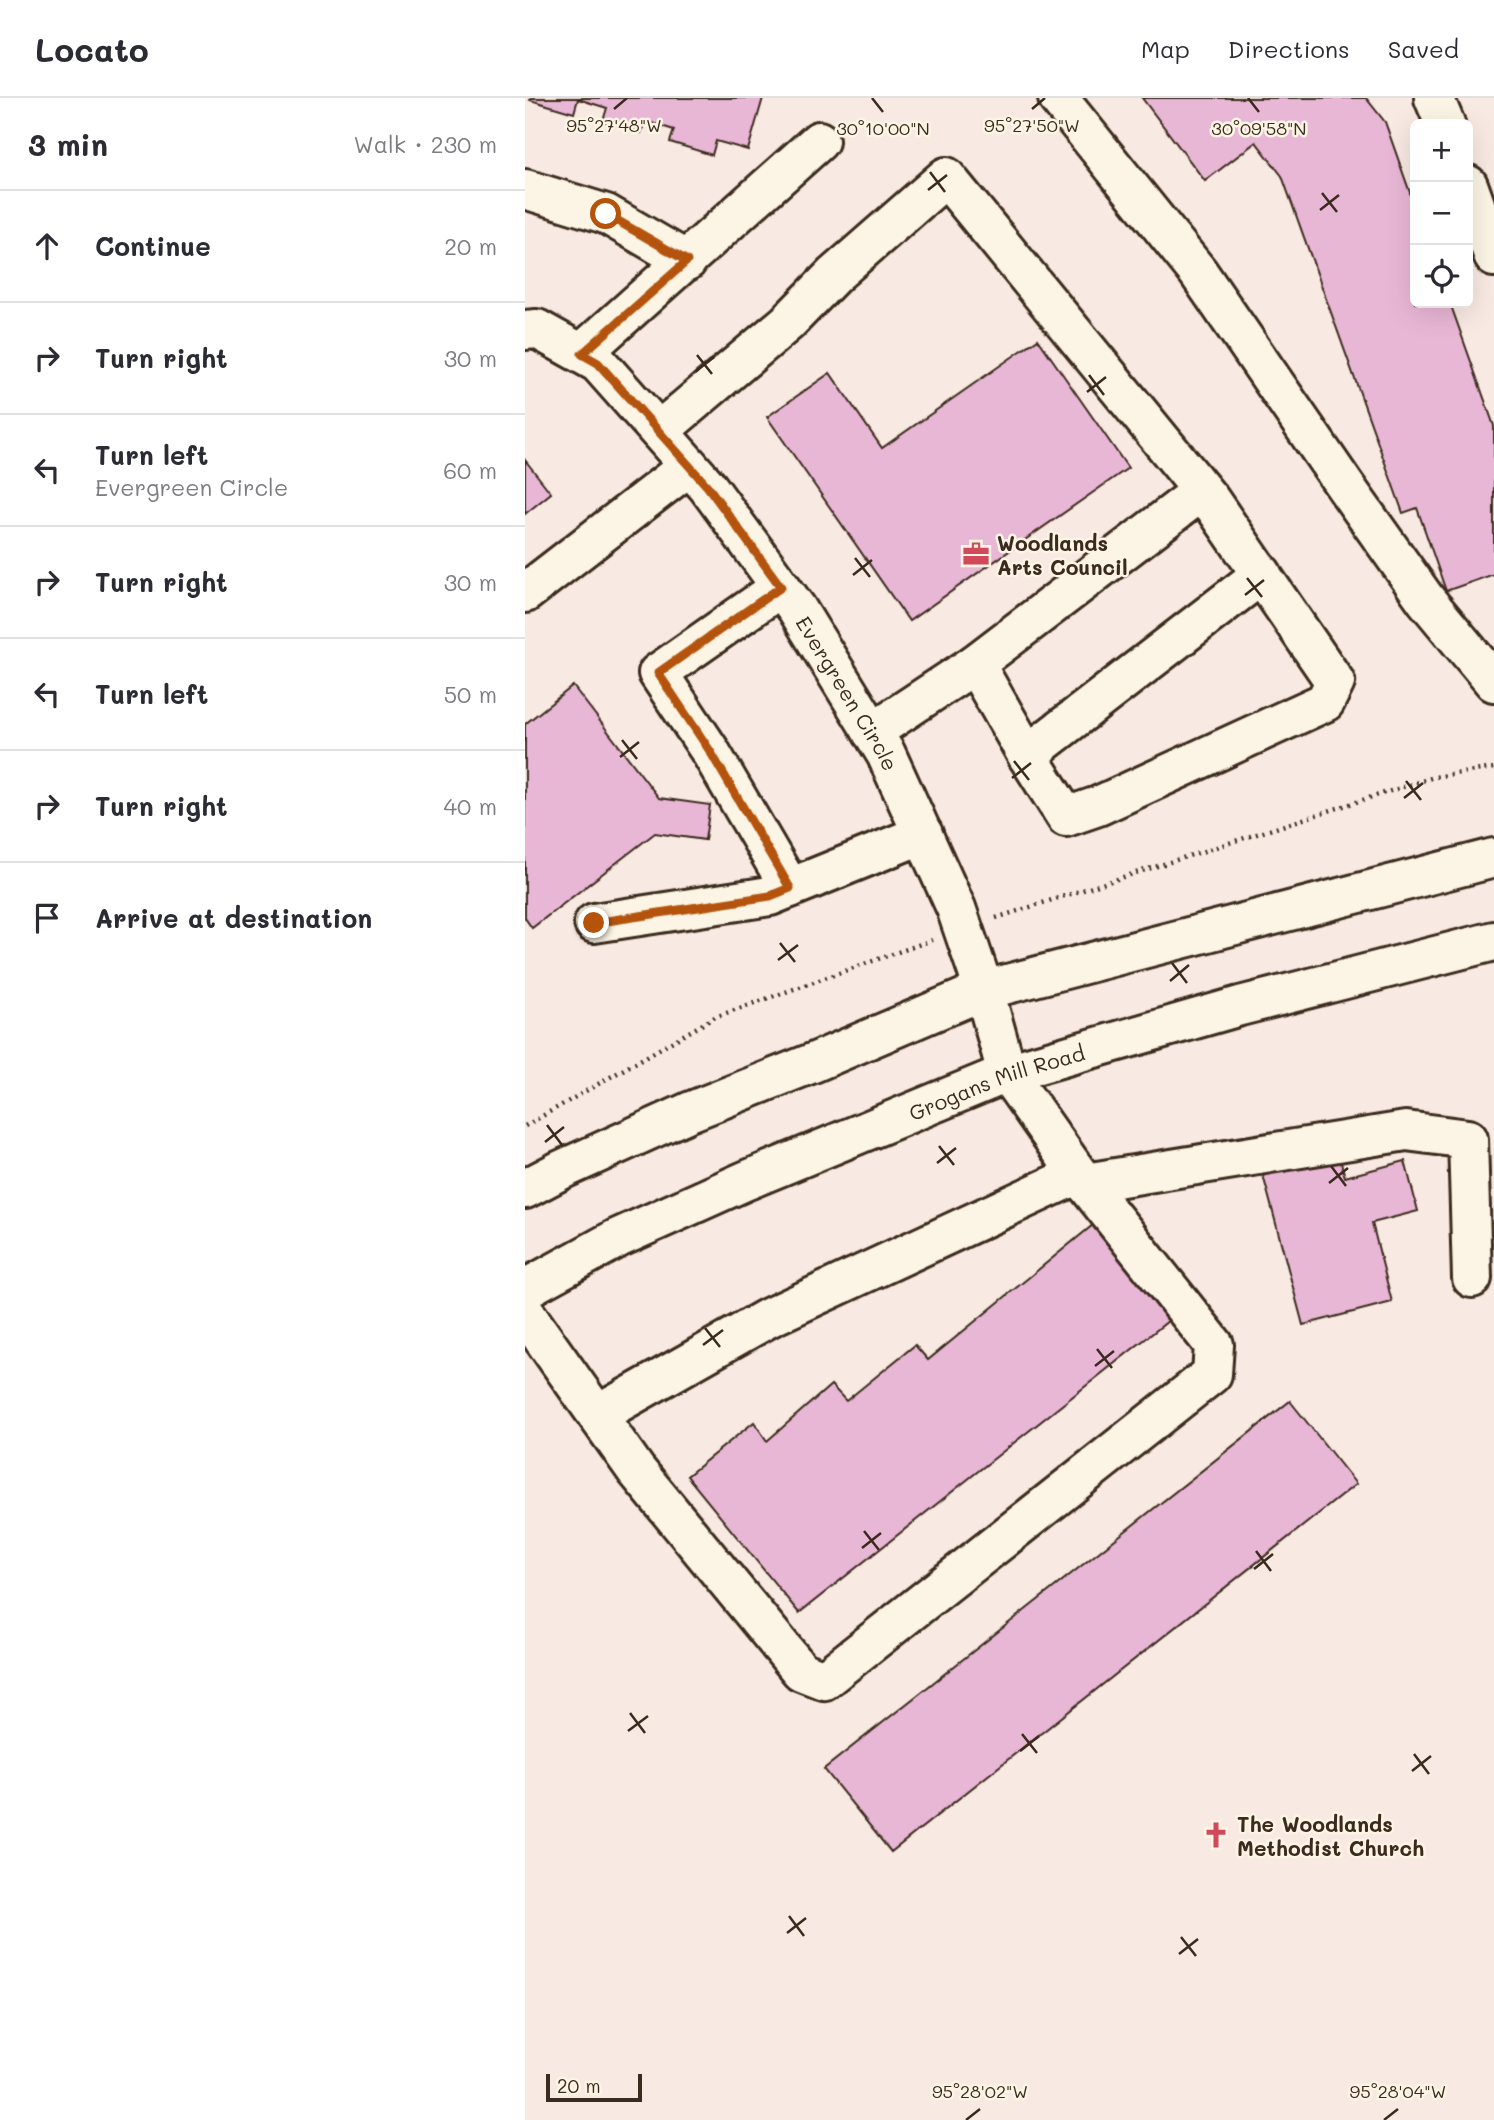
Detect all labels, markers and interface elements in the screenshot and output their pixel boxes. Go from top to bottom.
text: Locato [35,27,149,70]
text: Map [1141,33,1190,64]
text: Directions [1228,33,1350,64]
text: Saved [1388,33,1459,64]
text: 95°27'48"W [566,113,662,137]
text: 95°27'50"W [984,113,1080,137]
text: 30°10'00"N [836,116,930,140]
text: 30°09'58"N [1211,116,1307,140]
map controls [1410,119,1473,308]
button: + [1410,119,1473,182]
text: 3 min [28,124,108,164]
text: Walk · 230 m [354,129,497,159]
button: − [1410,182,1473,245]
route start [590,198,621,229]
icon: ahead [28,227,66,265]
text: Continue [95,229,211,263]
text: 20 m [444,231,497,261]
button: locate [1410,245,1473,308]
icon: right [28,339,66,377]
text: Turn right [95,341,228,375]
text: 30 m [444,343,497,373]
text: Turn left [95,438,208,472]
icon: left [28,451,66,489]
text: 60 m [443,455,497,485]
text: Evergreen Circle [95,472,288,502]
place label: Woodlands Arts Council [997,529,1128,580]
office icon: Woodlands Arts Council [961,539,991,569]
icon: right [28,563,66,601]
text: Turn right [95,565,228,599]
text: 30 m [444,567,497,597]
street label: Evergreen Circle [791,611,905,775]
icon: left [28,675,66,713]
text: Turn left [95,677,208,711]
text: 50 m [444,679,497,709]
icon: right [28,787,66,825]
text: Turn right [95,789,228,823]
text: 40 m [444,791,497,821]
icon: arrive [28,899,66,937]
text: Arrive at destination [95,901,372,935]
route end [578,907,609,938]
street label: Grogans Mill Road [905,1038,1088,1126]
place label: The Woodlands Methodist Church [1237,1810,1424,1861]
church icon: The Woodlands Methodist Church [1201,1820,1231,1850]
scale bar [546,2071,642,2103]
text: 20 m [557,2073,601,2098]
text: 95°28'02"W [932,2079,1028,2103]
text: 95°28'04"W [1350,2079,1446,2103]

